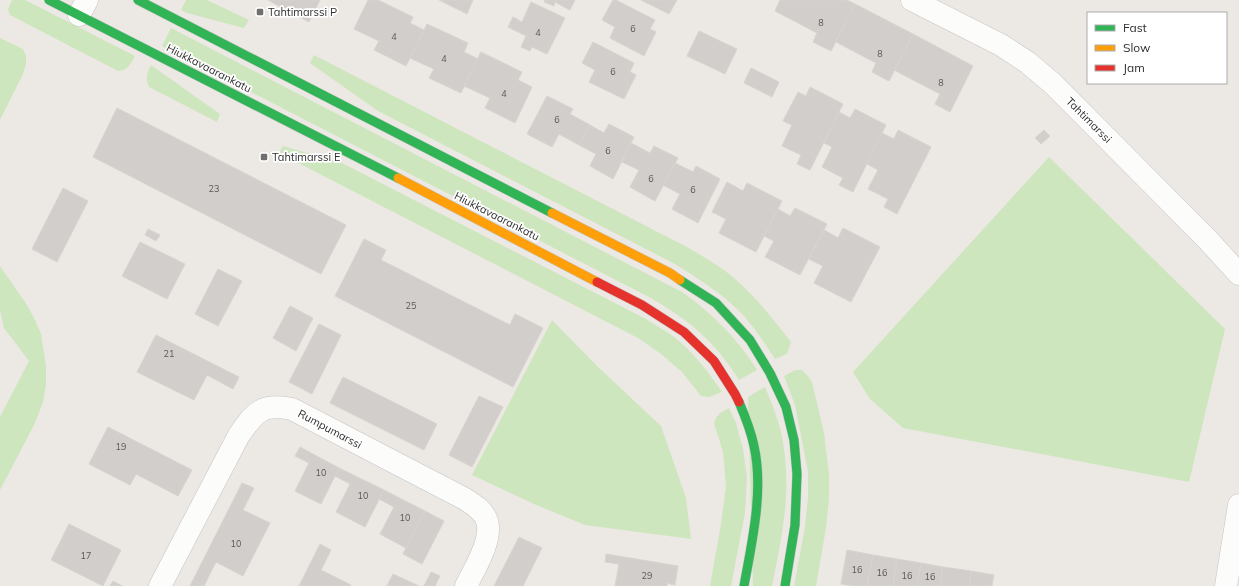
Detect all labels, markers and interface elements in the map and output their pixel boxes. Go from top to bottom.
place label: Tahtimarssi P [268,5,337,19]
marker: Tahtimarssi P [255,7,265,17]
legend [1087,12,1227,84]
house number: 8 [818,17,824,28]
text: Fast [1123,20,1147,35]
house number: 6 [630,23,636,34]
house number: 4 [535,27,541,38]
house number: 4 [391,31,397,42]
text: Slow [1123,40,1151,55]
street label: Hiukkavaarankatu [164,41,254,95]
house number: 8 [877,48,883,59]
house number: 4 [441,53,447,64]
text: Jam [1123,60,1145,75]
house number: 6 [610,66,616,77]
house number: 8 [938,77,944,88]
house number: 4 [501,88,507,99]
street label: Tahtimarssi [1063,94,1115,146]
house number: 6 [554,114,560,125]
house number: 6 [605,145,611,156]
place label: Tahtimarssi E [272,150,340,164]
marker: Tahtimarssi E [259,152,269,162]
house number: 6 [648,173,654,184]
house number: 23 [209,183,219,194]
house number: 6 [690,184,696,195]
street label: Hiukkavaarankatu [452,189,542,243]
house number: 25 [406,300,417,311]
house number: 21 [164,348,174,359]
street label: Rumpumarssi [296,406,364,452]
house number: 19 [116,441,126,452]
house number: 10 [316,467,326,478]
house number: 10 [358,490,368,501]
house number: 10 [400,512,410,523]
house number: 10 [231,538,241,549]
house number: 17 [81,550,91,561]
house number: 16 [852,564,862,575]
house number: 16 [877,567,887,578]
house number: 29 [642,570,652,581]
house number: 16 [902,570,912,581]
house number: 16 [925,571,935,582]

